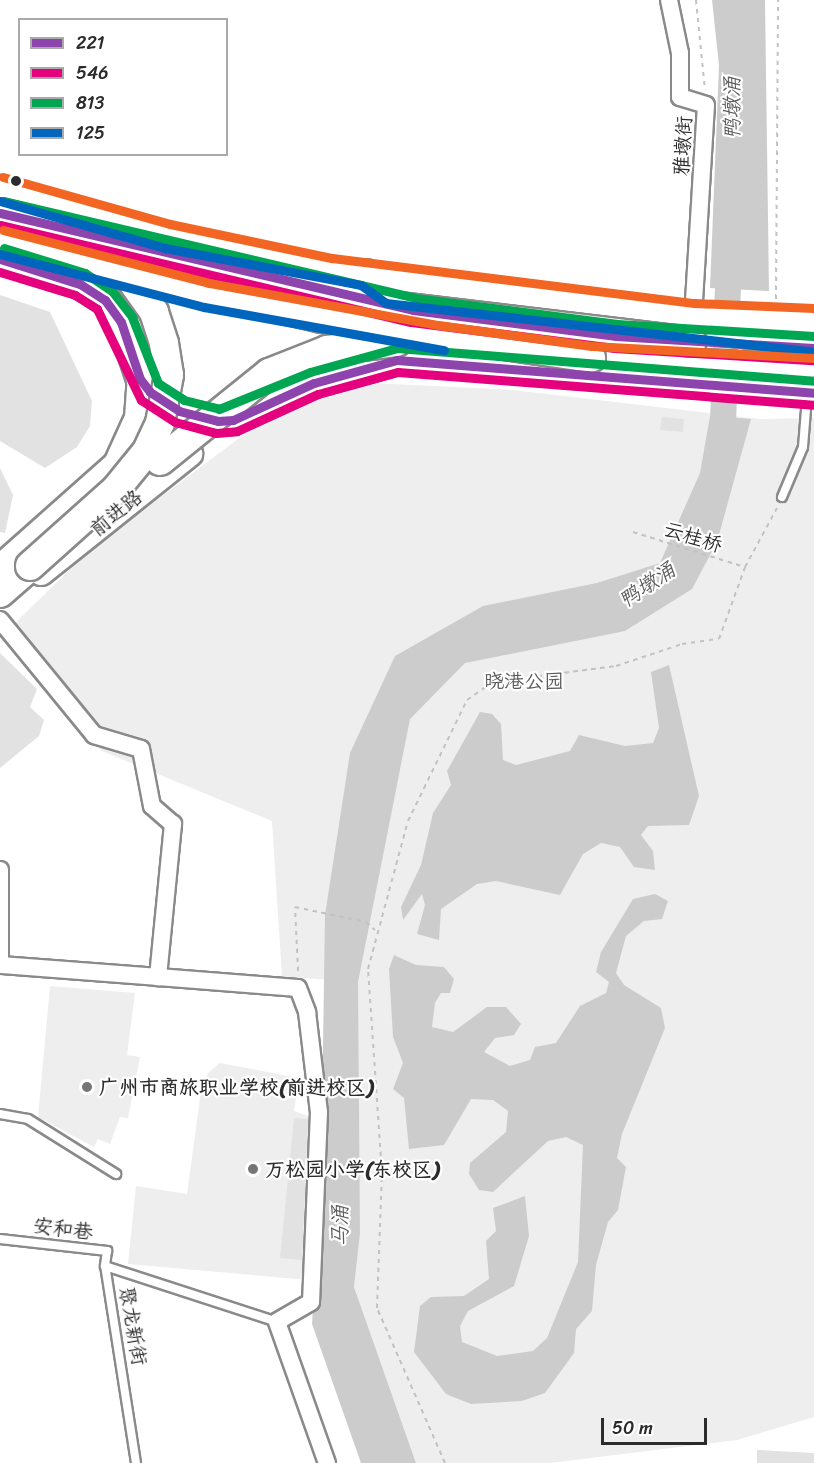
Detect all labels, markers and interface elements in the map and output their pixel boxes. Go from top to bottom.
legend [18,18,228,156]
text: 221 [76,27,105,59]
text: 546 [76,57,108,89]
water label: 鸭墩涌 [719,77,745,139]
text: 813 [76,87,104,119]
street label: 雅墩街 [669,115,697,177]
text: 125 [76,117,105,149]
unlabelled marker [10,175,22,187]
street label: 前进路 [85,485,147,541]
street label: 云桂桥 [661,517,725,557]
water label: 鸭墩涌 [614,557,680,613]
park label: 晓港公园 [484,669,564,693]
place label: 广州市商旅职业学校(前进校区) [99,1075,373,1099]
marker: 广州市商旅职业学校(前进校区) [80,1080,94,1094]
place label: 万松园小学(东校区) [265,1157,439,1181]
marker: 万松园小学(东校区) [246,1162,260,1176]
water label: 马涌 [327,1205,353,1247]
street label: 安和巷 [32,1213,94,1245]
street label: 聚龙新街 [114,1285,152,1367]
scale bar [604,1406,710,1444]
text: 50 m [612,1412,653,1444]

